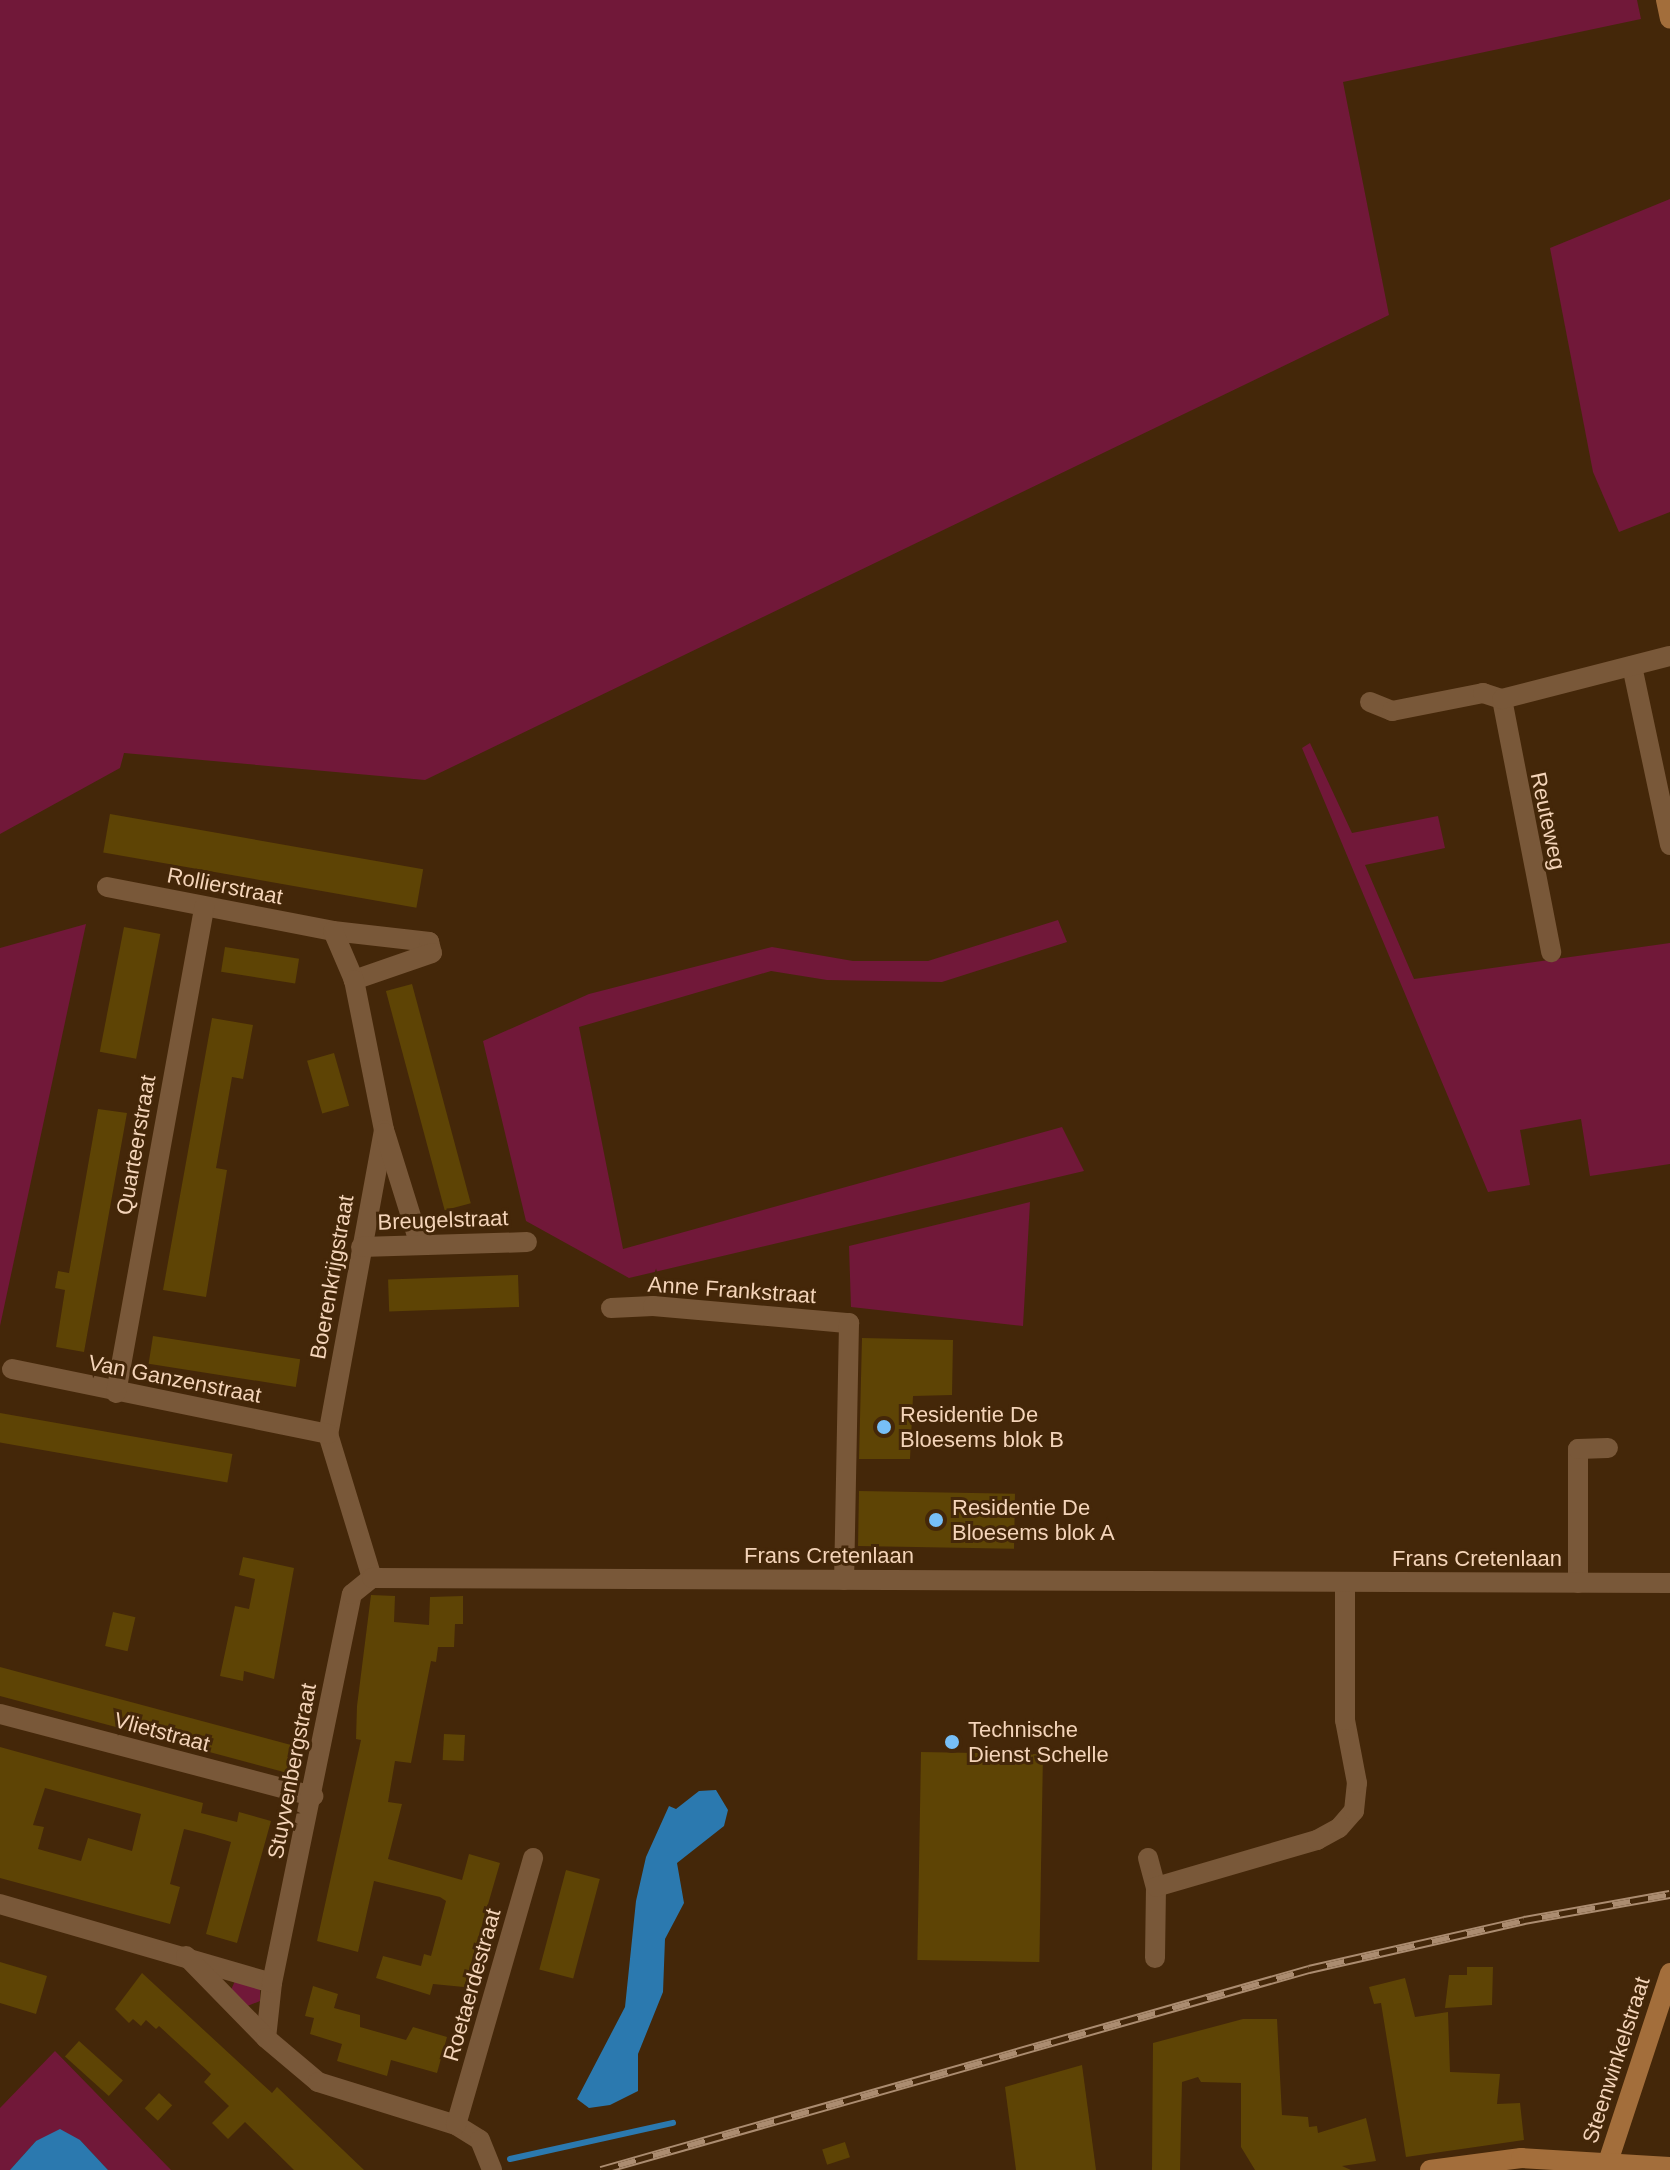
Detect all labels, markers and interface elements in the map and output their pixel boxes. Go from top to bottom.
street label: Reuteweg [1525,770,1571,872]
street label: Rollierstraat [165,862,285,910]
street label: Quarteerstraat [111,1073,161,1217]
street label: Boerenkrijgstraat [305,1193,359,1361]
street label: Breugelstraat [377,1205,509,1235]
street label: Anne Frankstraat [647,1271,817,1309]
street label: Van Ganzenstraat [86,1349,264,1409]
place label: Residentie De Bloesems blok B [900,1401,1064,1452]
marker: Residentie De Bloesems blok B [875,1418,893,1436]
place label: Residentie De Bloesems blok A [952,1494,1116,1546]
marker: Residentie De Bloesems blok A [927,1511,945,1529]
street label: Frans Cretenlaan [744,1543,914,1569]
street label: Frans Cretenlaan [1392,1546,1562,1572]
street label: Stuyvenbergstraat [262,1681,322,1861]
street label: Vlietstraat [111,1707,213,1757]
place label: Technische Dienst Schelle [968,1716,1109,1768]
marker: Technische Dienst Schelle [943,1733,961,1751]
street label: Roetaerdestraat [438,1906,506,2064]
street label: Steenwinkelstraat [1577,1973,1655,2147]

